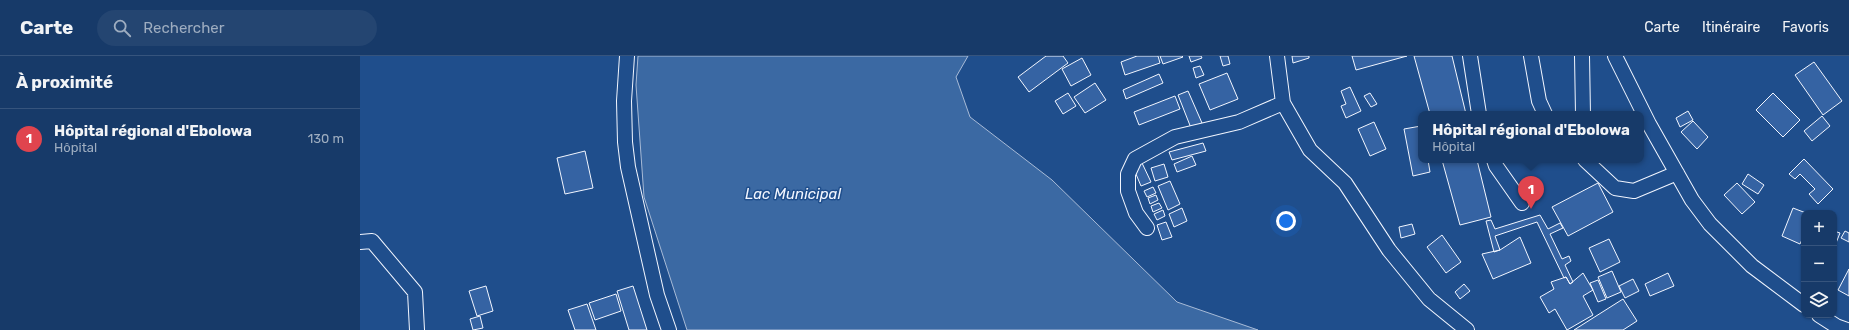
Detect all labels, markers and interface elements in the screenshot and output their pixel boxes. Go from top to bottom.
search box [97,10,377,46]
text: Carte [20,16,73,39]
icon: search [111,17,133,39]
text: Rechercher [143,19,224,37]
text: Carte [1644,19,1680,36]
text: Itinéraire [1702,19,1760,36]
text: Favoris [1782,19,1829,36]
text: À proximité [16,72,113,92]
popup [1418,111,1644,163]
text: Hôpital régional d'Ebolowa [1432,121,1630,139]
text: Hôpital régional d'Ebolowa [54,122,252,140]
text: 1 [26,131,32,146]
text: 130 m [308,131,344,146]
text: Hôpital [1432,139,1475,154]
text: Hôpital [54,140,97,155]
pin: 1 [1518,176,1544,209]
water label: Lac Municipal [745,185,841,203]
map controls [1801,210,1837,318]
button: + [1801,210,1837,246]
your location [1276,211,1296,231]
button: − [1801,246,1837,282]
button: layers [1801,282,1837,318]

